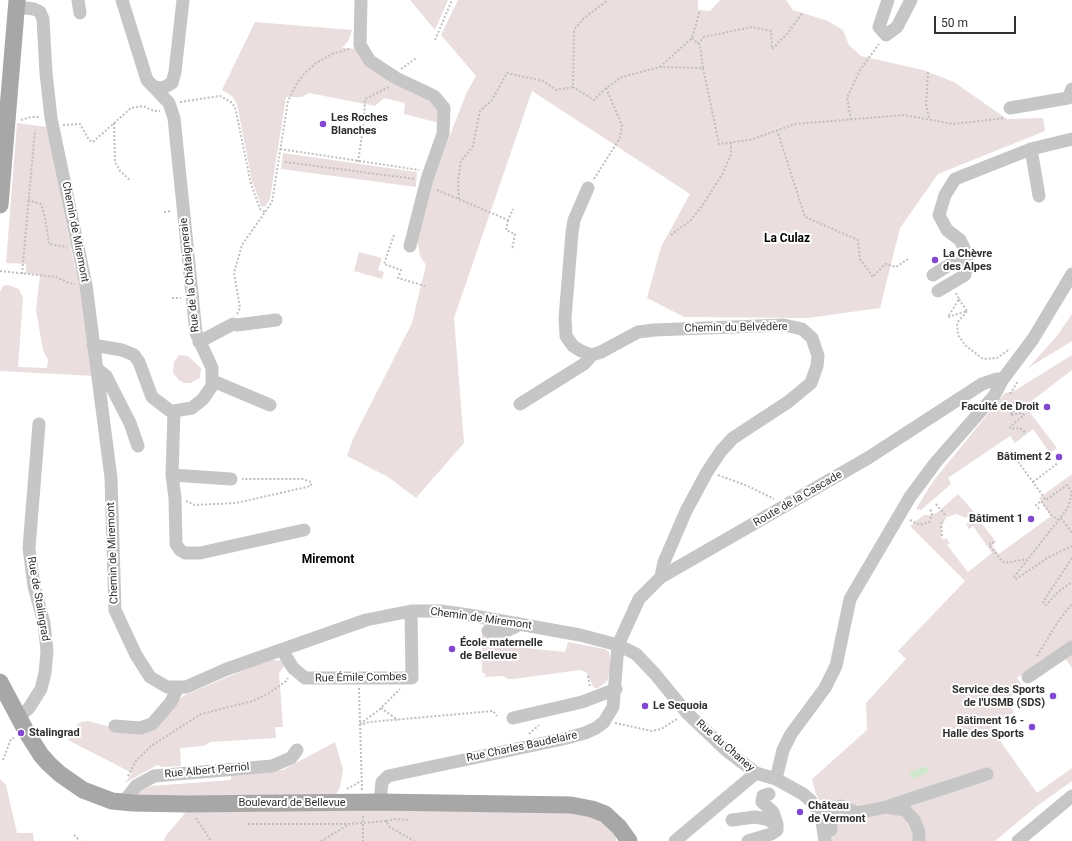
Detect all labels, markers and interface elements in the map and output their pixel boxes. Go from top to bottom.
scale bar [936,8,1018,34]
text: 50 m [941,16,968,30]
place label: Les Roches Blanches [331,111,388,137]
marker: Les Roches Blanches [318,119,328,129]
street label: Chemin de Miremont [59,181,91,283]
street label: Rue de la Châtaigneraie [177,217,203,333]
district label: La Culaz [764,232,810,246]
place label: La Chèvre des Alpes [943,247,992,273]
marker: La Chèvre des Alpes [930,255,940,265]
street label: Chemin du Belvédère [684,321,788,335]
place label: Faculté de Droit [961,400,1039,414]
marker: Faculté de Droit [1042,402,1052,412]
place label: Bâtiment 2 [997,450,1051,464]
marker: Bâtiment 2 [1054,452,1064,462]
street label: Route de la Cascade [751,468,845,530]
street label: Chemin de Miremont [105,502,121,604]
place label: Bâtiment 1 [969,512,1023,526]
marker: Bâtiment 1 [1026,514,1036,524]
district label: Miremont [302,553,354,567]
street label: Rue de Stalingrad [24,556,52,642]
street label: Chemin de Miremont [429,605,533,633]
place label: École maternelle de Bellevue [460,636,543,662]
marker: École maternelle de Bellevue [447,644,457,654]
street label: Rue Émile Combes [315,671,407,685]
place label: Service des Sports de l'USMB (SDS) [952,683,1045,709]
marker: Service des Sports de l'USMB (SDS) [1048,691,1058,701]
place label: Le Sequoia [653,699,708,713]
marker: Le Sequoia [640,701,650,711]
place label: Bâtiment 16 - Halle des Sports [942,714,1024,740]
street label: Rue du Chaney [693,717,757,775]
marker: Bâtiment 16 - Halle des Sports [1027,722,1037,732]
place label: Stalingrad [29,726,80,740]
marker: Stalingrad [16,728,26,738]
street label: Rue Charles Baudelaire [465,729,579,765]
street label: Rue Albert Perriol [164,761,250,781]
street label: Boulevard de Bellevue [238,796,346,810]
place label: Château de Vermont [808,799,865,825]
marker: Château de Vermont [795,807,805,817]

